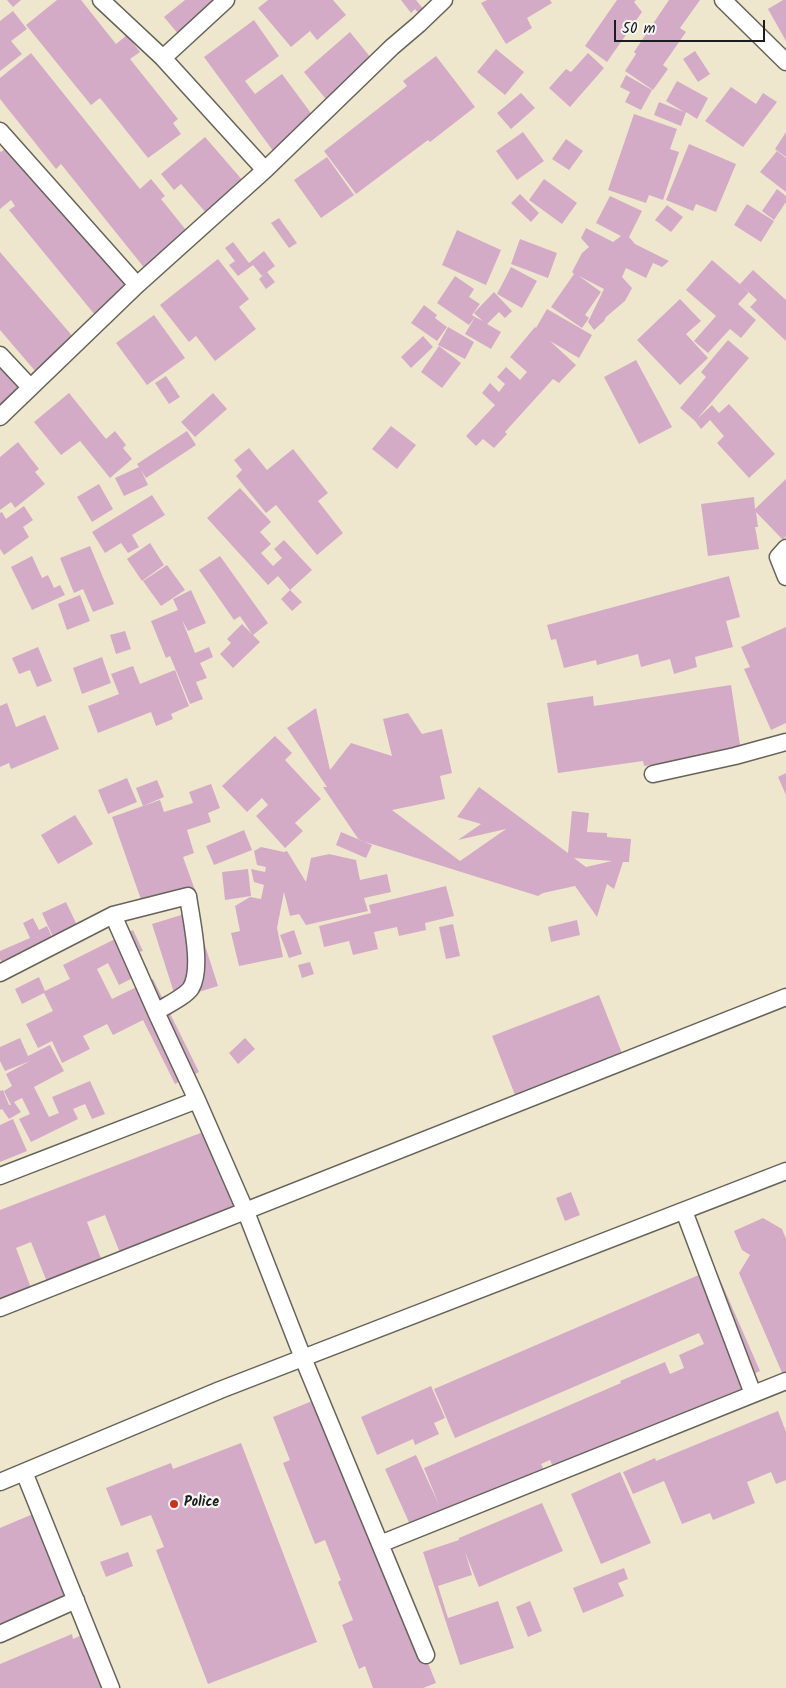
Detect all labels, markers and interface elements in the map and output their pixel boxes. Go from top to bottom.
scale bar [616,10,767,42]
text: 50 m [622,17,656,41]
place label: Police [184,1496,219,1512]
marker: Police [168,1498,180,1510]

